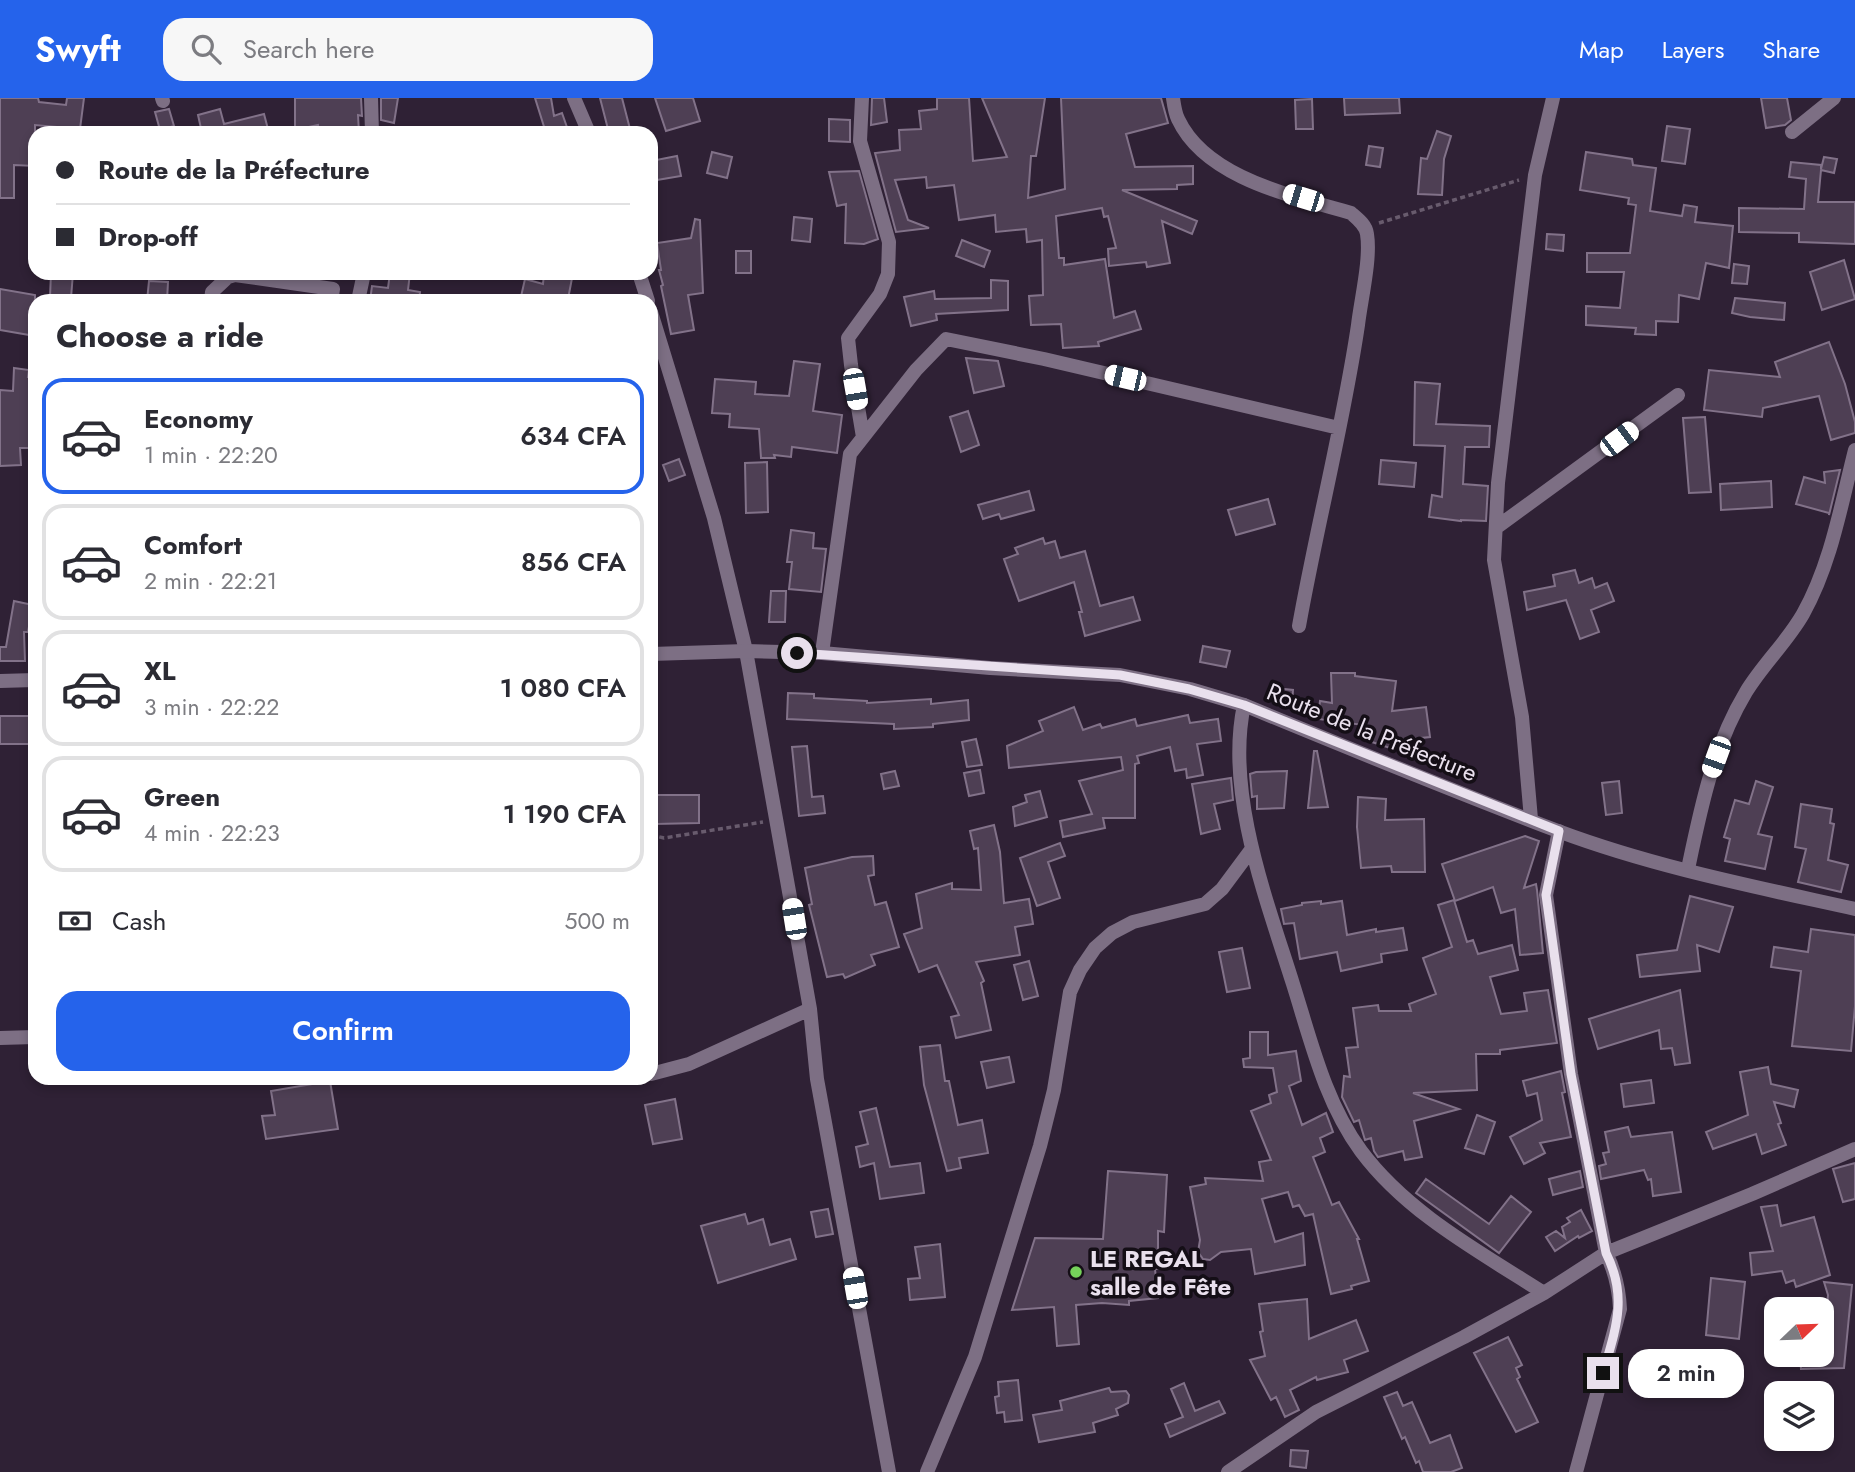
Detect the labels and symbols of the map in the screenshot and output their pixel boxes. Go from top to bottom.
car [1280,182,1327,214]
car [1103,363,1148,393]
car [842,366,869,412]
car [1596,418,1643,460]
route start [781,637,813,669]
street label: Route de la Préfecture [1262,674,1482,790]
car [1699,734,1734,780]
car [781,897,808,941]
place label: LE REGAL salle de Fête [1090,1241,1231,1304]
marker: LE REGAL salle de Fête [1068,1264,1084,1280]
car [842,1265,869,1311]
north arrow [1764,1297,1834,1367]
callout: 2 min [1628,1348,1743,1398]
route end [1587,1357,1619,1389]

